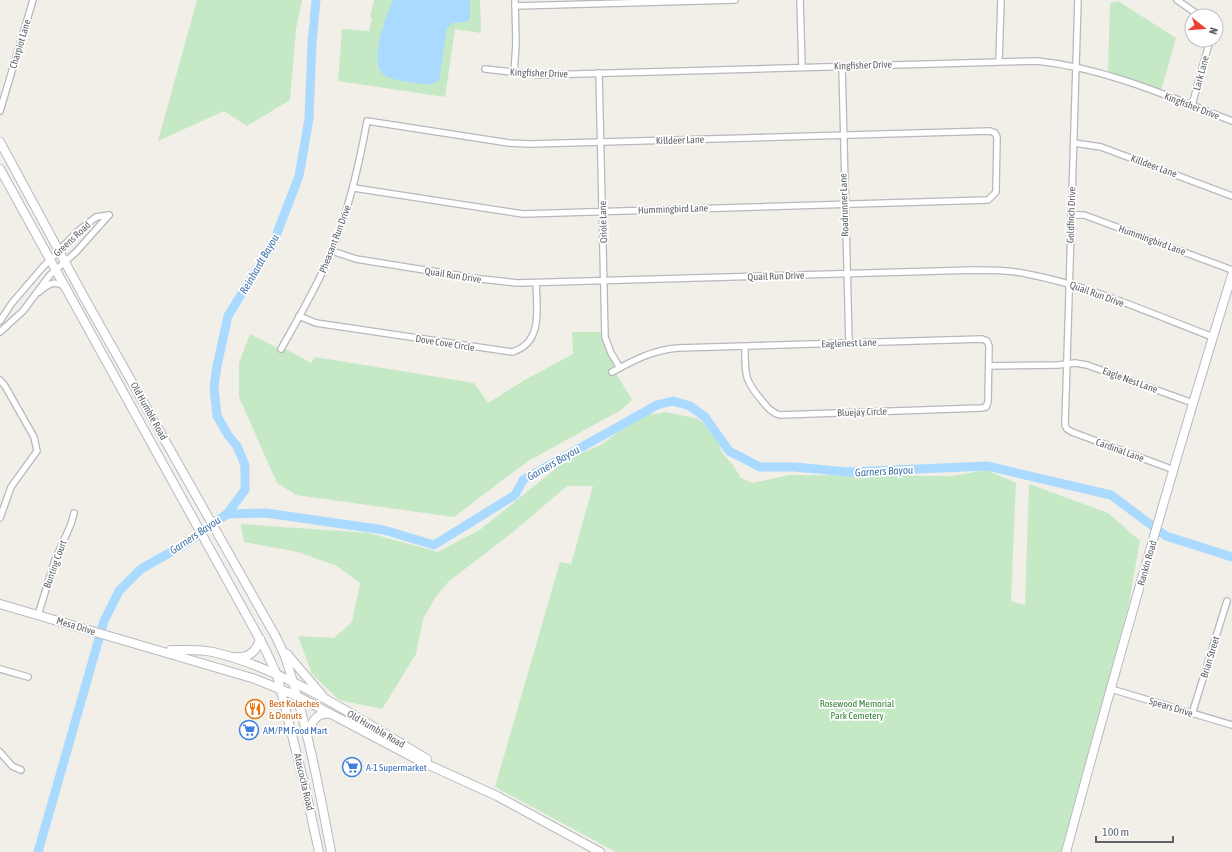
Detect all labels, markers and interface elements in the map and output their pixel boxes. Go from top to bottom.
north arrow [1184,8,1224,48]
street label: Charpiot Lane [7,18,33,70]
text: N [1207,26,1220,36]
street label: Lark Lane [1191,54,1211,91]
street label: Kingfisher Drive [834,58,893,72]
street label: Kingfisher Drive [510,66,569,80]
street label: Kingfisher Drive [1163,90,1222,122]
street label: Killdeer Lane [656,134,705,146]
street label: Killdeer Lane [1129,153,1179,180]
street label: Roadrunner Lane [837,173,851,237]
street label: Goldfinch Drive [1065,186,1077,243]
street label: Oriole Lane [597,200,609,243]
street label: Hummingbird Lane [638,202,709,216]
street label: Pheasant Run Drive [317,203,353,274]
street label: Greens Road [51,219,93,259]
street label: Hummingbird Lane [1117,223,1187,257]
water label: Reinhardt Bayou [237,231,281,296]
street label: Quail Run Drive [424,265,483,285]
street label: Quail Run Drive [747,269,805,282]
street label: Quail Run Drive [1068,279,1126,309]
street label: Dove Cove Circle [415,333,476,353]
street label: Eaglenest Lane [821,337,877,349]
street label: Eagle Nest Lane [1101,365,1159,395]
street label: Old Humble Road [129,380,170,442]
street label: Bluejay Circle [837,406,888,418]
street label: Cardinal Lane [1094,436,1146,464]
water label: Garners Bayou [525,443,582,483]
water label: Garners Bayou [855,463,914,479]
water label: Garners Bayou [167,513,223,556]
street label: Bunting Court [41,539,69,589]
street label: Rankin Road [1135,539,1159,587]
street label: Mesa Drive [55,615,97,637]
street label: Brian Street [1198,635,1222,679]
street label: Spears Drive [1148,695,1195,719]
restaurant icon: Best Kolaches & Donuts [244,698,266,720]
place label: Best Kolaches & Donuts [269,698,320,721]
park label: Rosewood Memorial Park Cemetery [820,698,895,721]
street label: Old Humble Road [345,708,407,750]
supermarket icon: AM/PM Food Mart [238,719,260,741]
place label: AM/PM Food Mart [263,725,327,736]
street label: Atascocita Road [292,752,316,812]
supermarket icon: A-1 Supermarket [341,756,363,778]
place label: A-1 Supermarket [366,762,427,773]
scale bar [1096,818,1173,844]
text: 100 m [1102,825,1129,839]

